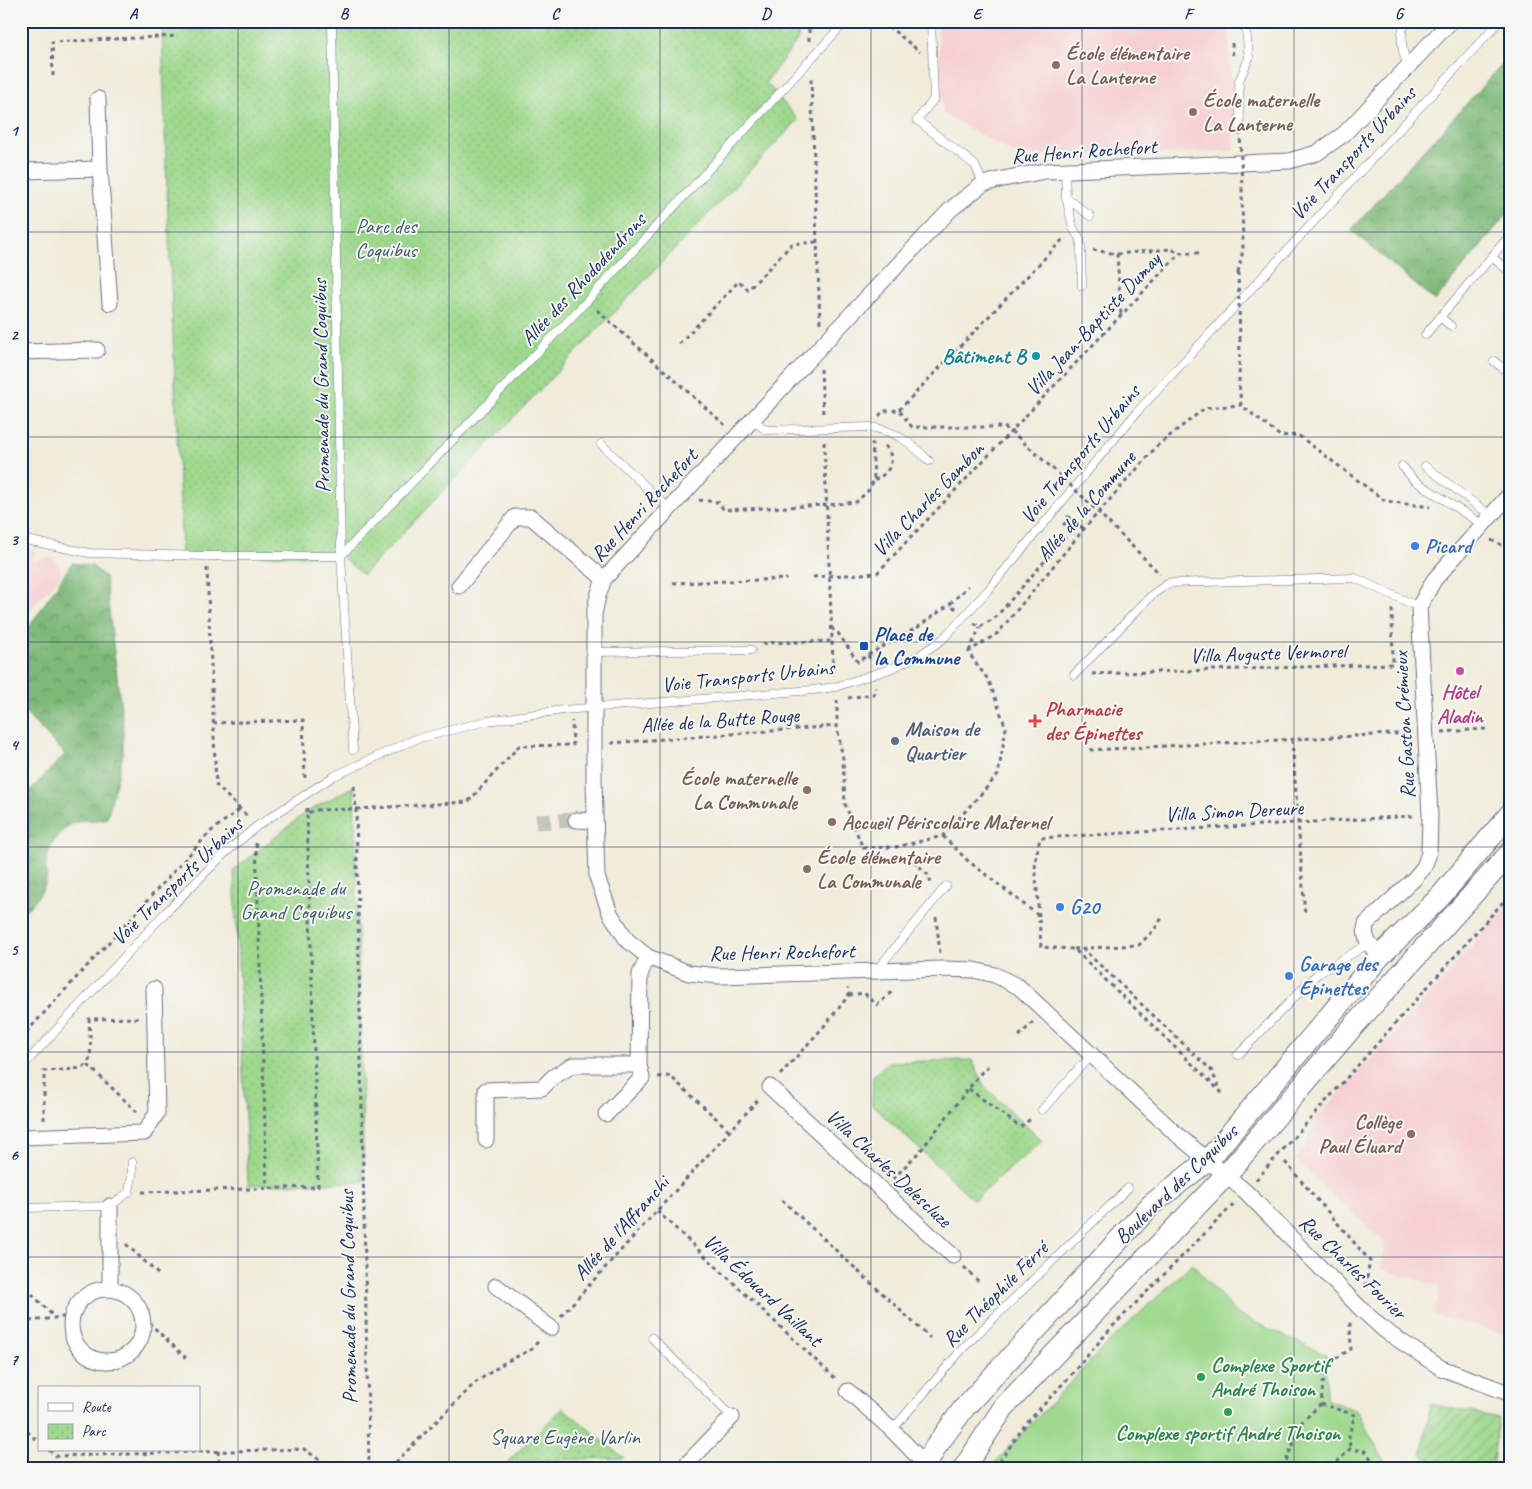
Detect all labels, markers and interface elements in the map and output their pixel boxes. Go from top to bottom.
text: A [129,4,139,24]
text: B [340,4,350,24]
text: C [551,4,561,24]
text: D [761,4,772,24]
text: E [973,4,984,24]
text: F [1184,4,1195,24]
text: G [1395,4,1405,24]
place label: École élémentaire La Lanterne [1066,40,1191,90]
marker: École élémentaire La Lanterne [1050,59,1062,71]
street label: Voie Transports Urbains [1284,79,1423,225]
place label: École maternelle La Lanterne [1203,87,1321,137]
marker: École maternelle La Lanterne [1187,106,1199,118]
text: 1 [10,121,19,141]
street label: Rue Henri Rochefort [1011,133,1159,169]
street label: Allée des Rhododendrons [515,206,652,351]
park label: Parc des Coquibus [355,213,418,263]
street label: Villa Jean-Baptiste Dumay [1020,245,1167,401]
street label: Promenade du Grand Coquibus [306,277,336,493]
text: 2 [10,325,19,345]
place label: Bâtiment B [942,343,1028,369]
marker: Bâtiment B [1030,350,1042,362]
street label: Voie Transports Urbains [1014,378,1147,529]
street label: Villa Charles Gambon [867,435,990,562]
street label: Rue Henri Rochefort [585,442,704,567]
street label: Allée de la Commune [1031,444,1142,567]
text: 3 [10,530,19,550]
place label: Picard [1425,533,1475,559]
marker: Picard [1409,540,1421,552]
place label: Place de la Commune [874,621,961,671]
street label: Villa Auguste Vermorel [1190,637,1350,669]
marker: Place de la Commune [858,640,870,652]
street label: Rue Gaston Crémieux [1387,649,1421,799]
street label: Voie Transports Urbains [660,654,837,698]
marker: Hôtel Aladin [1454,665,1466,677]
place label: Hôtel Aladin [1437,679,1484,729]
place label: Pharmacie des Épinettes [1045,696,1144,746]
street label: Allée de la Butte Rouge [640,701,801,738]
marker: Pharmacie des Épinettes [1029,715,1041,727]
place label: Maison de Quartier [905,716,981,766]
text: 4 [10,735,19,755]
marker: Maison de Quartier [889,735,901,747]
place label: École maternelle La Communale [681,765,799,815]
marker: École maternelle La Communale [801,784,813,796]
street label: Villa Simon Dereure [1164,794,1305,828]
place label: Accueil Périscolaire Maternel [842,809,1054,835]
street label: Voie Transports Urbains [106,810,250,951]
marker: Accueil Périscolaire Maternel [826,816,838,828]
place label: École élémentaire La Communale [817,844,942,894]
marker: École élémentaire La Communale [801,863,813,875]
park label: Promenade du Grand Coquibus [241,875,353,925]
place label: G20 [1070,894,1102,920]
marker: G20 [1054,901,1066,913]
street label: Rue Henri Rochefort [709,938,857,966]
text: 5 [11,940,20,960]
place label: Garage des Epinettes [1299,951,1380,1001]
marker: Garage des Epinettes [1283,970,1295,982]
street label: Villa Charles Delescluze [821,1103,958,1234]
place label: Collège Paul Éluard [1318,1109,1405,1159]
street label: Boulevard des Coquibus [1109,1117,1244,1249]
marker: Collège Paul Éluard [1405,1128,1417,1140]
text: 6 [10,1145,19,1165]
street label: Allée de l'Affranchi [567,1168,677,1285]
street label: Promenade du Grand Coquibus [333,1188,363,1404]
street label: Rue Charles Fourier [1294,1209,1413,1326]
street label: Villa Édouard Vaillant [698,1228,830,1353]
street label: Rue Théophile Ferré [937,1234,1055,1352]
text: 7 [10,1350,19,1370]
place label: Complexe Sportif André Thoison [1211,1352,1334,1402]
marker: Complexe Sportif André Thoison [1195,1371,1207,1383]
legend [38,1386,200,1452]
text: Route [82,1398,112,1417]
marker: Complexe sportif André Thoison [1222,1406,1234,1418]
place label: Complexe sportif André Thoison [1116,1420,1342,1446]
text: Parc [82,1422,106,1441]
park label: Square Eugène Varlin [490,1424,640,1450]

